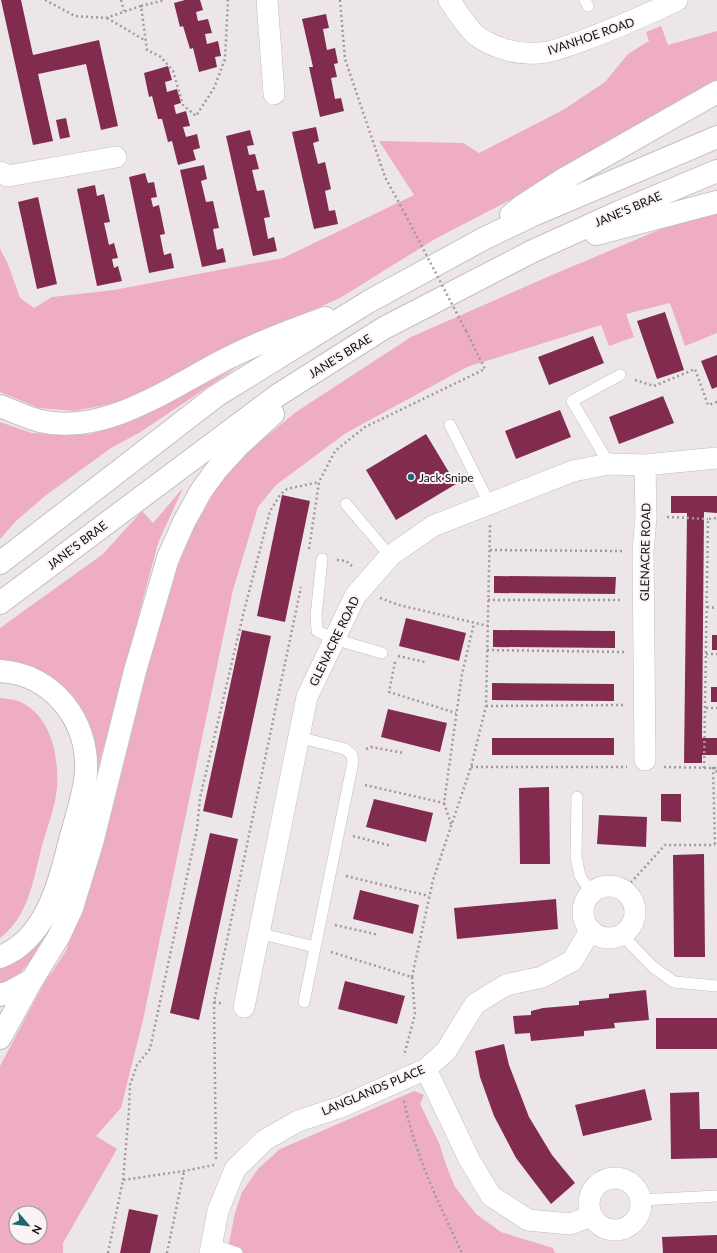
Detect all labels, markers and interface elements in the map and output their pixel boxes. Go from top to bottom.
street label: IVANHOE ROAD [546,14,636,58]
street label: JANE'S BRAE [592,188,664,230]
street label: JANE'S BRAE [306,331,374,381]
place label: Jack Snipe [419,470,474,485]
marker: Jack Snipe [406,472,416,482]
street label: GLENACRE ROAD [637,503,653,601]
street label: JANE'S BRAE [44,517,110,573]
street label: GLENACRE ROAD [306,593,362,689]
street label: LANGLANDS PLACE [319,1061,427,1119]
north arrow [8,1205,48,1245]
text: N [30,1223,45,1237]

